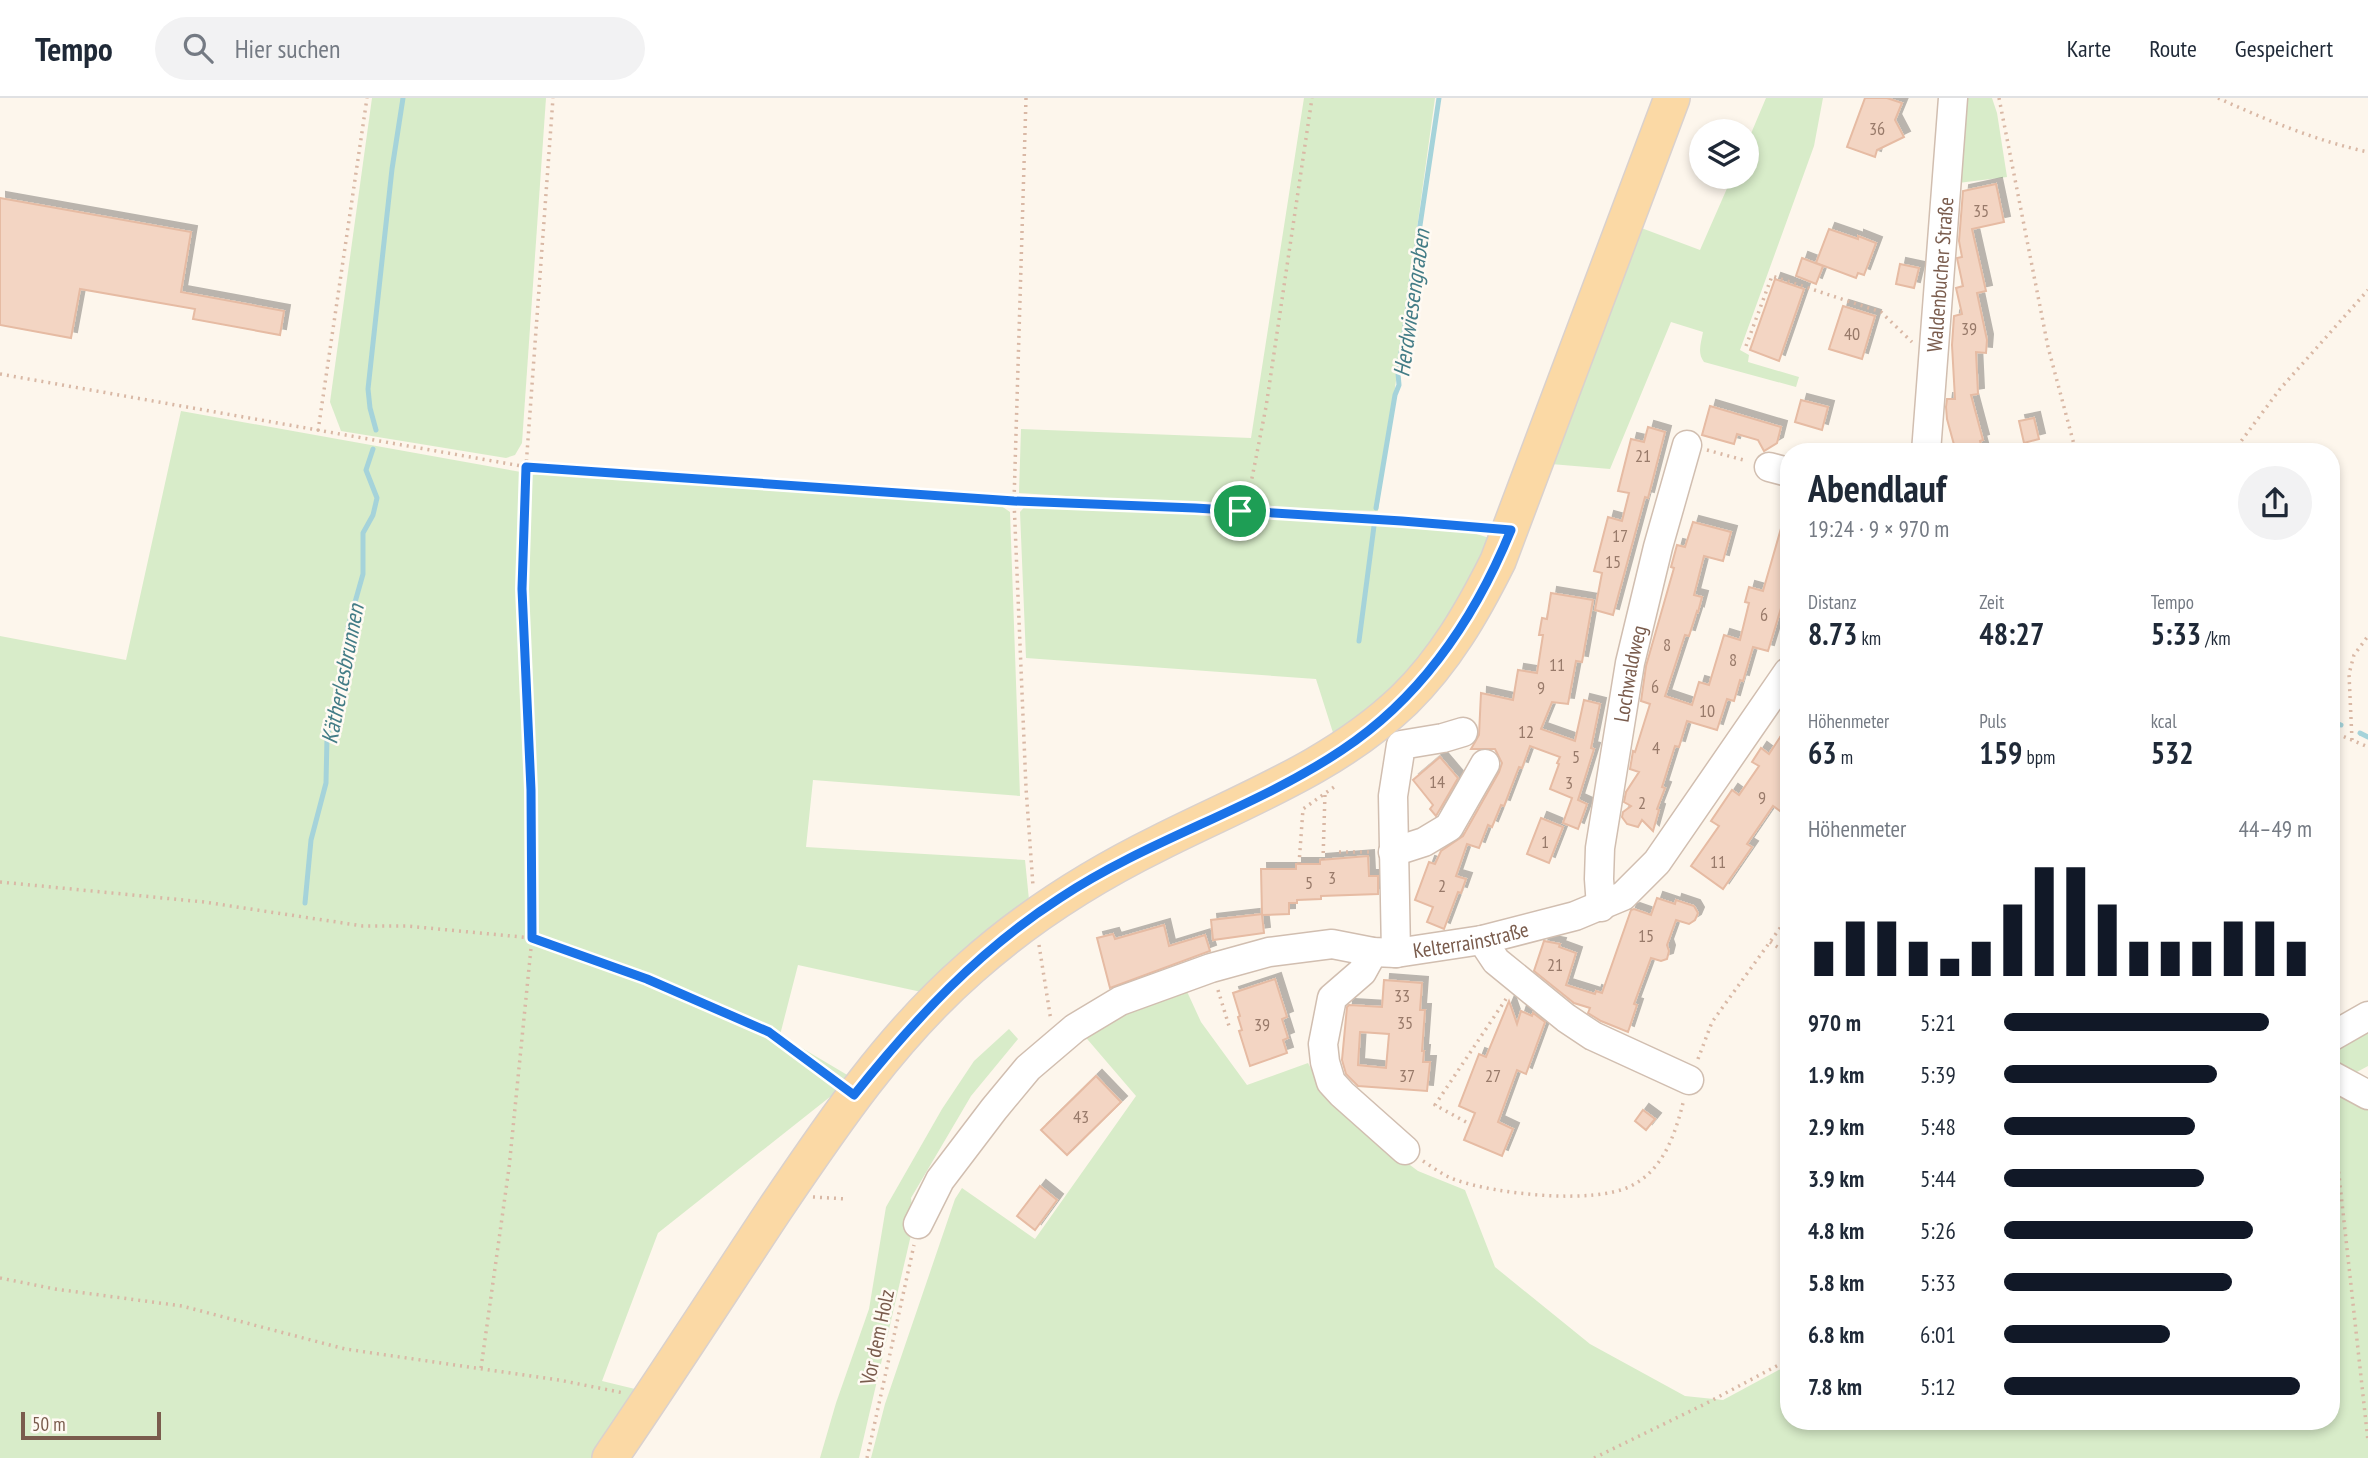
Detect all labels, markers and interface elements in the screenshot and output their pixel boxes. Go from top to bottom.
search box [155,17,645,80]
text: Tempo [35,27,113,70]
icon: search [179,29,217,67]
text: Hier suchen [235,32,341,65]
text: Karte [2067,33,2111,64]
text: Route [2149,33,2197,64]
text: Gespeichert [2235,33,2333,64]
house number: 36 [1869,117,1885,140]
map controls [1689,119,1759,189]
button: layers [1689,119,1759,189]
street label: Waldenbucher Straße [1920,196,1959,353]
house number: 35 [1973,199,1989,222]
water label: Herdwiesengraben [1386,226,1436,379]
house number: 39 [1961,317,1977,340]
house number: 40 [1844,322,1860,345]
house number: 21 [1635,444,1651,467]
text: Abendlauf [1808,463,1946,512]
button: share [2238,466,2312,540]
pin [1210,481,1270,541]
icon: arrive [1221,492,1259,530]
text: 19:24 · 9 × 970 m [1808,514,1949,543]
house number: 17 [1612,524,1628,547]
house number: 15 [1605,550,1621,573]
text: Distanz [1808,590,1857,614]
text: Zeit [1979,590,2004,614]
text: Tempo [2151,590,2194,614]
water label: Kätherlesbrunnen [314,600,370,746]
house number: 6 [1760,603,1768,626]
text: 8.73 [1808,614,1857,653]
text: 48:27 [1979,614,2044,653]
text: 5:33 [2151,614,2201,653]
street label: Lochwaldweg [1607,622,1652,724]
text: km [1857,626,1881,650]
text: /km [2201,626,2231,650]
house number: 8 [1663,633,1671,656]
house number: 8 [1729,648,1737,671]
house number: 11 [1549,653,1565,676]
house number: 6 [1651,675,1659,698]
house number: 9 [1537,676,1545,699]
house number: 10 [1699,699,1715,722]
text: Höhenmeter [1808,709,1889,733]
text: Puls [1979,709,2006,733]
text: kcal [2151,709,2177,733]
house number: 12 [1518,720,1534,743]
text: 63 [1808,733,1837,772]
text: 159 [1979,733,2022,772]
text: 532 [2151,733,2194,772]
house number: 4 [1652,736,1660,759]
house number: 5 [1572,745,1580,768]
text: m [1837,745,1853,769]
text: bpm [2022,745,2055,769]
house number: 14 [1429,770,1445,793]
house number: 3 [1565,771,1573,794]
house number: 9 [1758,786,1766,809]
house number: 2 [1638,791,1646,814]
text: Höhenmeter [1808,814,1906,843]
text: 44–49 m [2239,814,2312,843]
house number: 1 [1541,830,1549,853]
house number: 11 [1710,850,1726,873]
house number: 3 [1328,866,1336,889]
house number: 5 [1305,871,1313,894]
house number: 2 [1438,874,1446,897]
street label: Kelterrainstraße [1411,915,1531,964]
house number: 15 [1638,924,1654,947]
house number: 21 [1547,953,1563,976]
house number: 33 [1394,984,1410,1007]
text: 970 m [1808,1008,1861,1037]
text: 5:21 [1920,1008,1956,1037]
house number: 35 [1397,1011,1413,1034]
house number: 39 [1254,1013,1270,1036]
text: 1.9 km [1808,1060,1864,1089]
text: 5:39 [1920,1060,1956,1089]
house number: 37 [1399,1064,1415,1087]
house number: 27 [1485,1064,1501,1087]
house number: 43 [1073,1105,1089,1128]
text: 2.9 km [1808,1112,1864,1141]
text: 5:48 [1920,1112,1956,1141]
text: 3.9 km [1808,1164,1864,1193]
text: 5:44 [1920,1164,1956,1193]
text: 4.8 km [1808,1216,1864,1245]
text: 5:26 [1920,1216,1956,1245]
text: 5.8 km [1808,1268,1864,1297]
text: 5:33 [1920,1268,1956,1297]
street label: Vor dem Holz [854,1287,900,1388]
text: 6.8 km [1808,1320,1864,1349]
text: 6:01 [1920,1320,1956,1349]
text: 7.8 km [1808,1372,1862,1401]
text: 5:12 [1920,1372,1956,1401]
scale bar [21,1409,161,1441]
text: 50 m [32,1412,66,1436]

